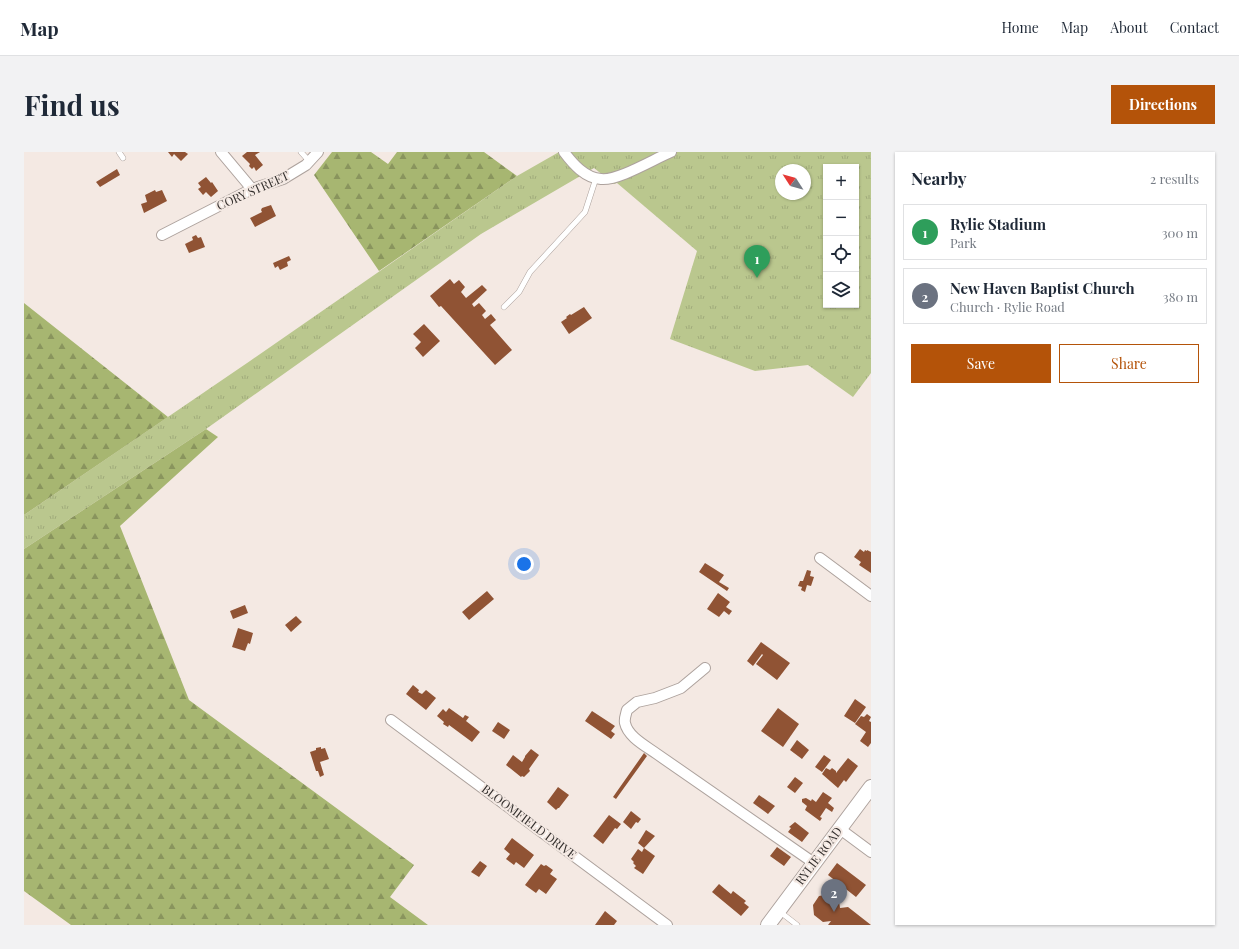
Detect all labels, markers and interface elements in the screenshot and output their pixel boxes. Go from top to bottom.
text: Map [20,15,59,41]
text: Home [1001,18,1039,37]
text: Map [1061,18,1088,37]
text: About [1110,18,1148,37]
text: Contact [1170,18,1219,37]
button: Directions [1111,85,1215,124]
text: Find us [24,86,120,123]
north arrow [775,164,811,200]
map controls [823,164,859,308]
button: + [823,164,859,200]
street label: CORY STREET [214,167,292,213]
text: Nearby [911,167,966,189]
text: 2 results [1150,170,1199,187]
button: − [823,200,859,236]
text: Rylie Stadium [950,214,1046,234]
text: 1 [923,224,927,241]
text: 300 m [1162,224,1198,241]
text: Park [950,234,977,251]
button: locate [823,236,859,272]
pin: 1 [744,245,770,278]
button: layers [823,272,859,308]
text: New Haven Baptist Church [950,278,1135,298]
text: 2 [922,288,928,305]
text: 380 m [1163,288,1198,305]
text: Church · Rylie Road [950,298,1065,315]
button: Save [911,344,1051,383]
button: Share [1059,344,1199,383]
your location [514,554,534,574]
street label: BLOOMFIELD DRIVE [479,780,580,862]
street label: RYLIE ROAD [791,823,845,887]
pin: 2 [821,879,847,912]

